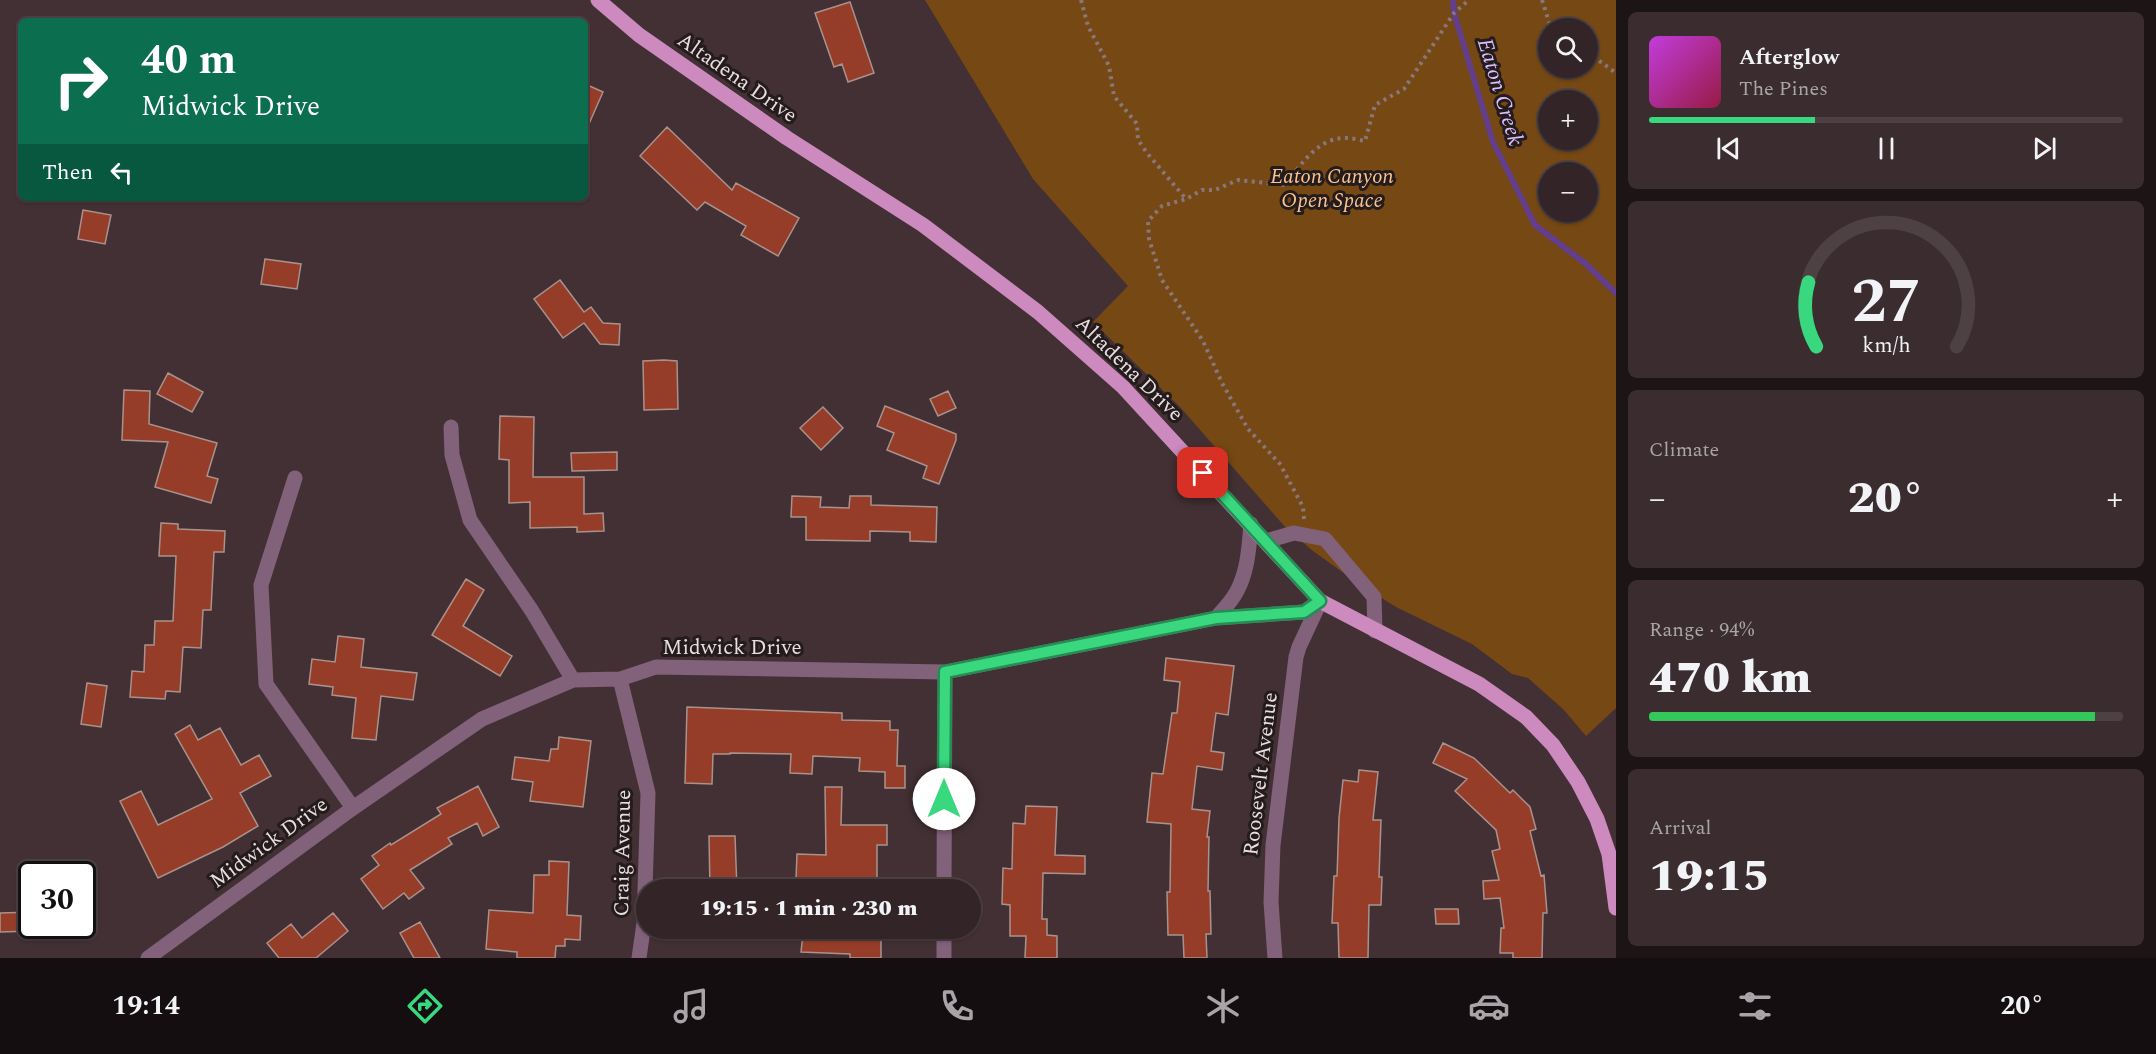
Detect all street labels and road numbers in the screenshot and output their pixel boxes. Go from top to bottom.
street label: Altadena Drive [670,25,804,131]
street label: Altadena Drive [1067,309,1191,429]
street label: Midwick Drive [662,632,802,664]
street label: Roosevelt Avenue [1235,690,1287,858]
street label: Midwick Drive [203,789,335,897]
street label: Craig Avenue [606,789,640,917]

